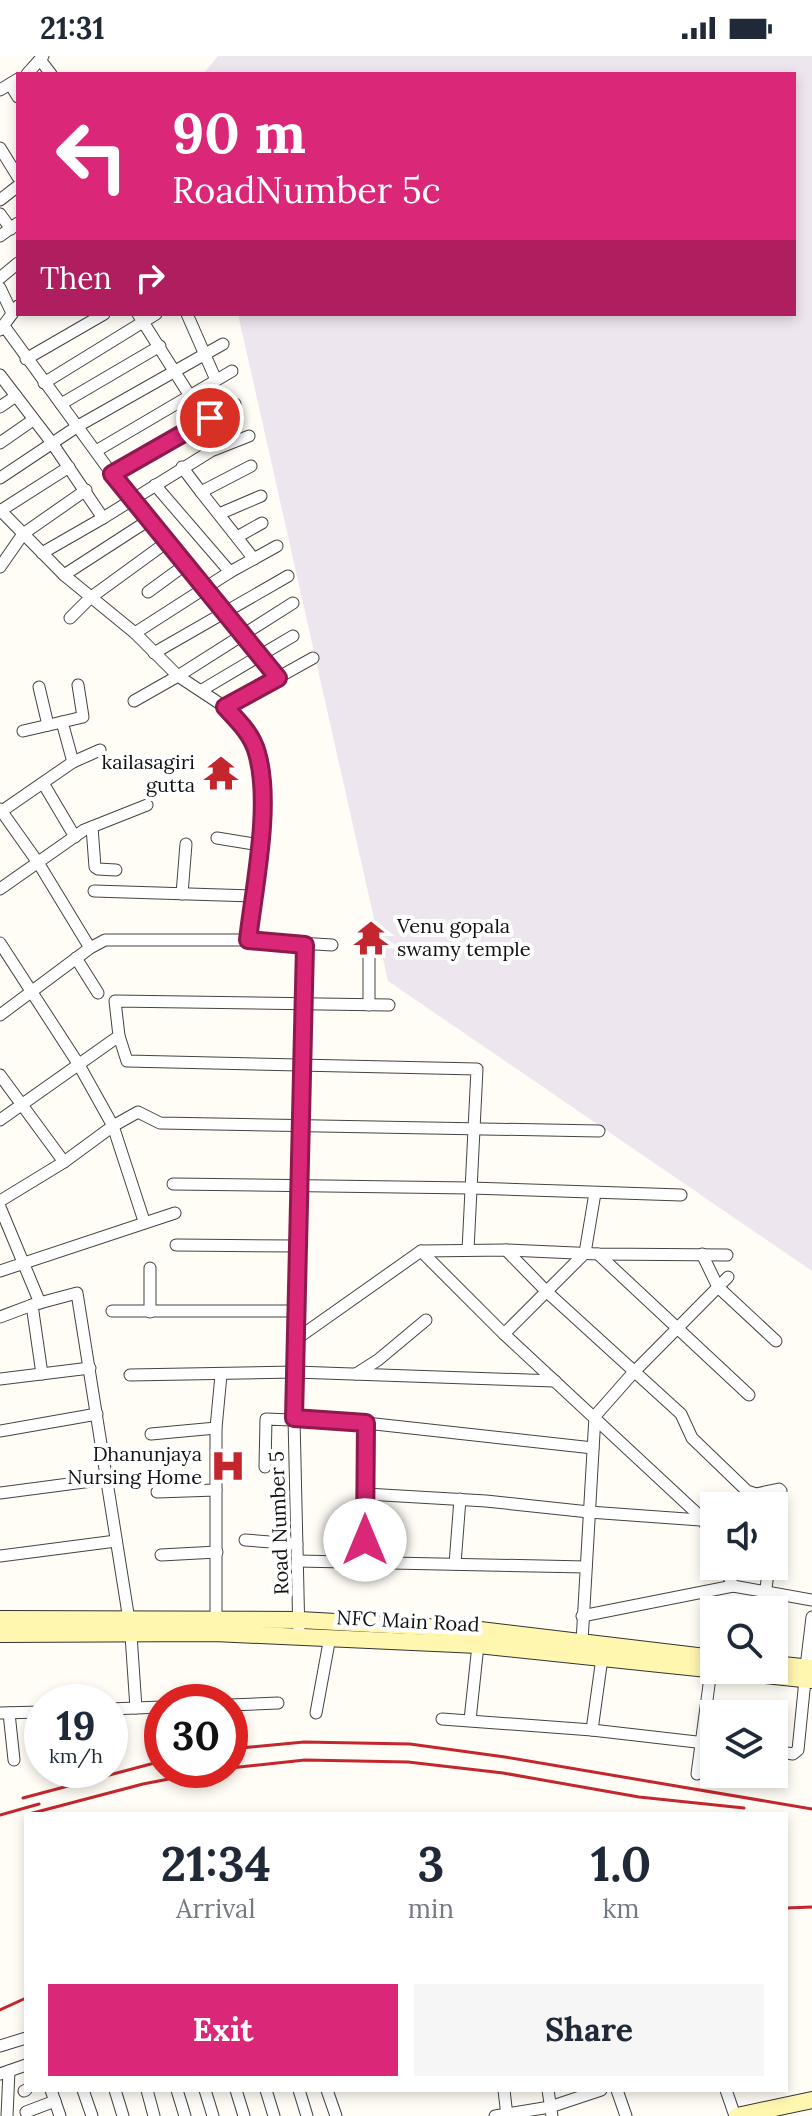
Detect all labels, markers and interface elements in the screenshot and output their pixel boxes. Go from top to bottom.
text: 21:31 [40,9,105,47]
text: 90 m [172,97,306,168]
icon: left [40,104,144,208]
text: RoadNumber 5c [172,167,441,213]
icon: right [128,256,172,300]
text: Then [40,259,112,297]
pin [176,384,244,452]
icon: arrive [188,396,232,440]
place label: kailasagiri gutta [102,749,195,797]
temple icon: kailasagiri gutta [202,754,240,792]
place label: Venu gopala swamy temple [396,913,531,961]
temple icon: Venu gopala swamy temple [352,919,390,957]
place label: Dhanunjaya Nursing Home [67,1441,202,1489]
hospital icon: Dhanunjaya Nursing Home [209,1447,247,1485]
street label: Road Number 5 [263,1451,294,1595]
map controls [700,1492,788,1788]
button: sound [700,1492,788,1580]
position arrow [323,1498,407,1582]
button: search [700,1596,788,1684]
street label: NFC Main Road [336,1604,480,1637]
speed limit sign: 30 [144,1684,248,1788]
text: 19 [56,1700,96,1751]
button: layers [700,1700,788,1788]
text: km/h [49,1743,103,1768]
text: 21:34 [161,1833,271,1894]
text: 3 [417,1833,444,1894]
text: 1.0 [591,1833,651,1894]
text: Arrival [176,1892,256,1925]
text: min [408,1892,454,1925]
text: km [602,1892,640,1925]
button: Exit [48,1984,398,2076]
button: Share [414,1984,764,2076]

